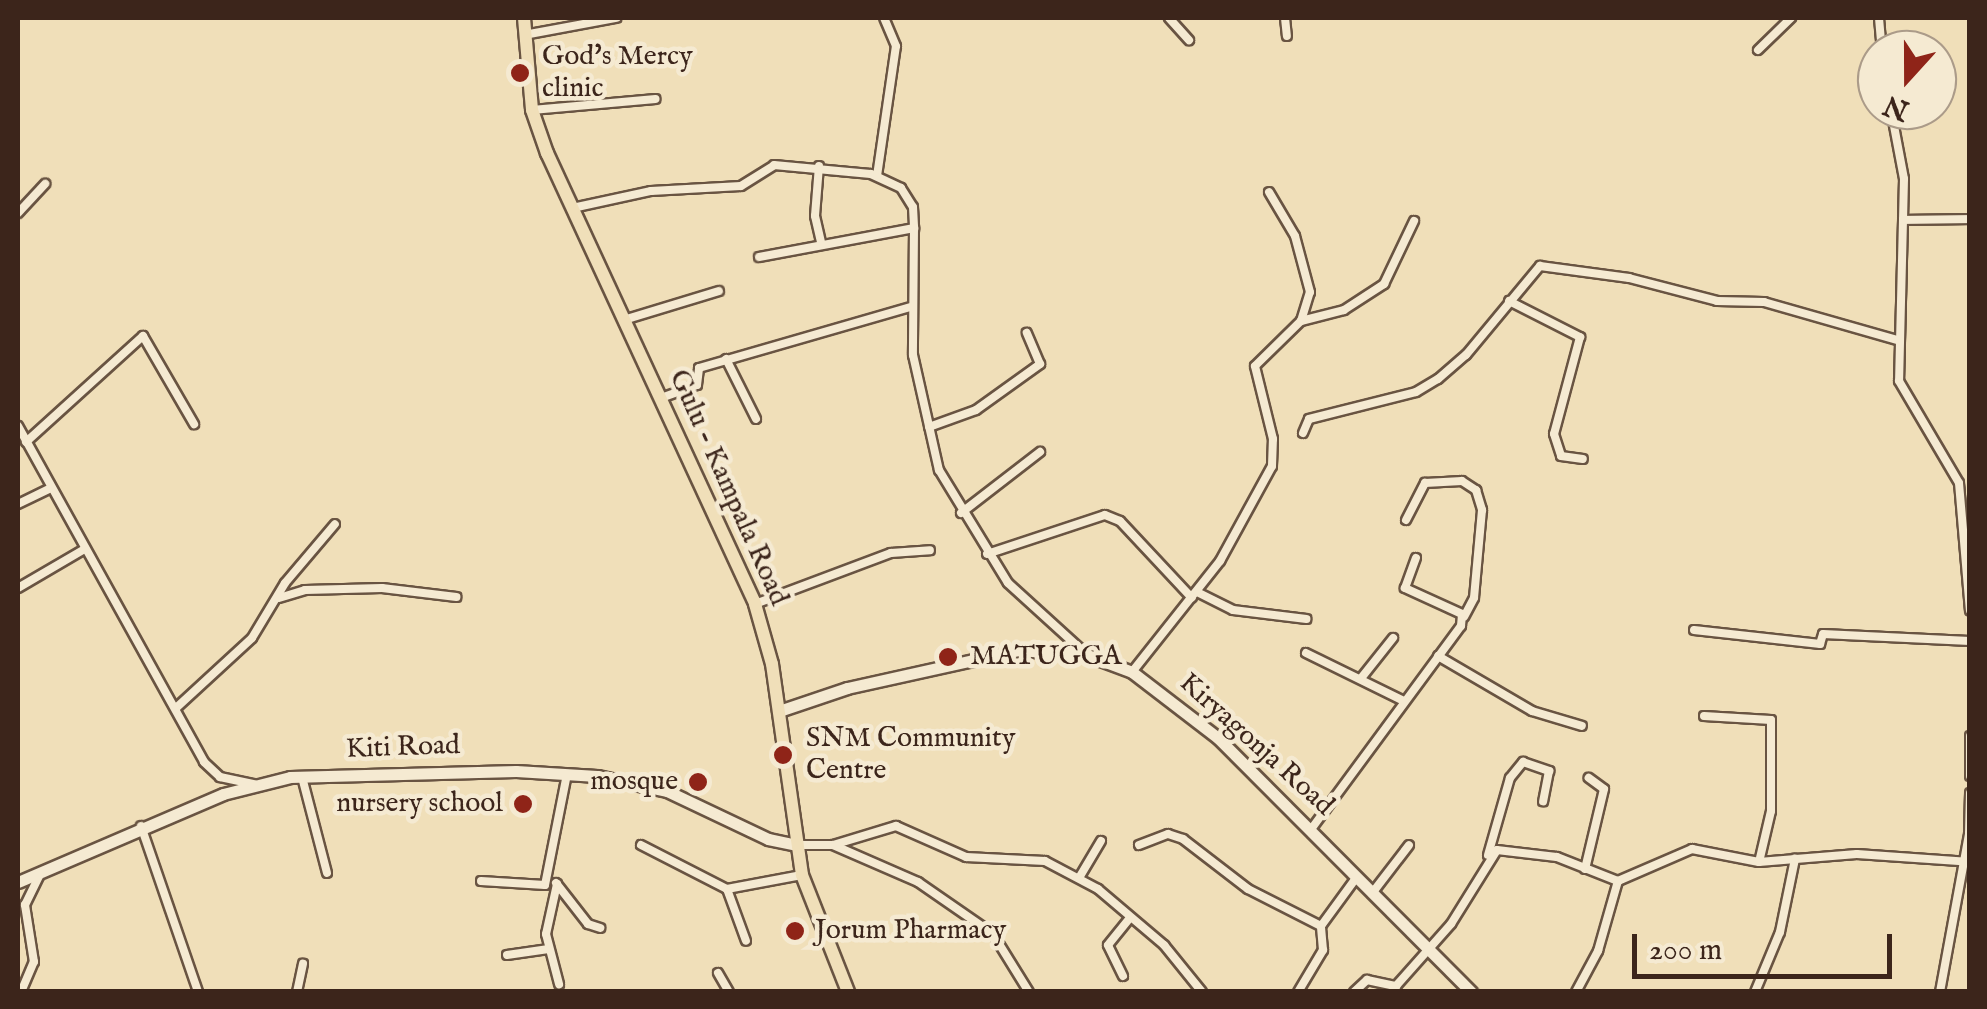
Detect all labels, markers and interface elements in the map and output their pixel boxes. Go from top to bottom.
north arrow [1857,30,1957,130]
place label: God's Mercy clinic [542,40,693,106]
marker: God's Mercy clinic [507,60,533,86]
text: N [1879,86,1914,127]
street label: Gulu - Kampala Road [661,365,795,611]
place label: MATUGGA [970,640,1122,674]
marker: MATUGGA [935,644,961,670]
street label: Kiryagonja Road [1172,667,1340,823]
place label: SNM Community Centre [806,722,1015,788]
street label: Kiti Road [345,729,461,767]
marker: SNM Community Centre [770,742,796,768]
place label: mosque [590,765,678,799]
marker: mosque [687,771,709,793]
place label: nursery school [336,787,503,821]
marker: nursery school [512,793,534,815]
place label: Jorum Pharmacy [815,914,1006,948]
scale bar [1637,914,1897,976]
marker: Jorum Pharmacy [784,920,806,942]
text: 200 m [1649,932,1722,970]

